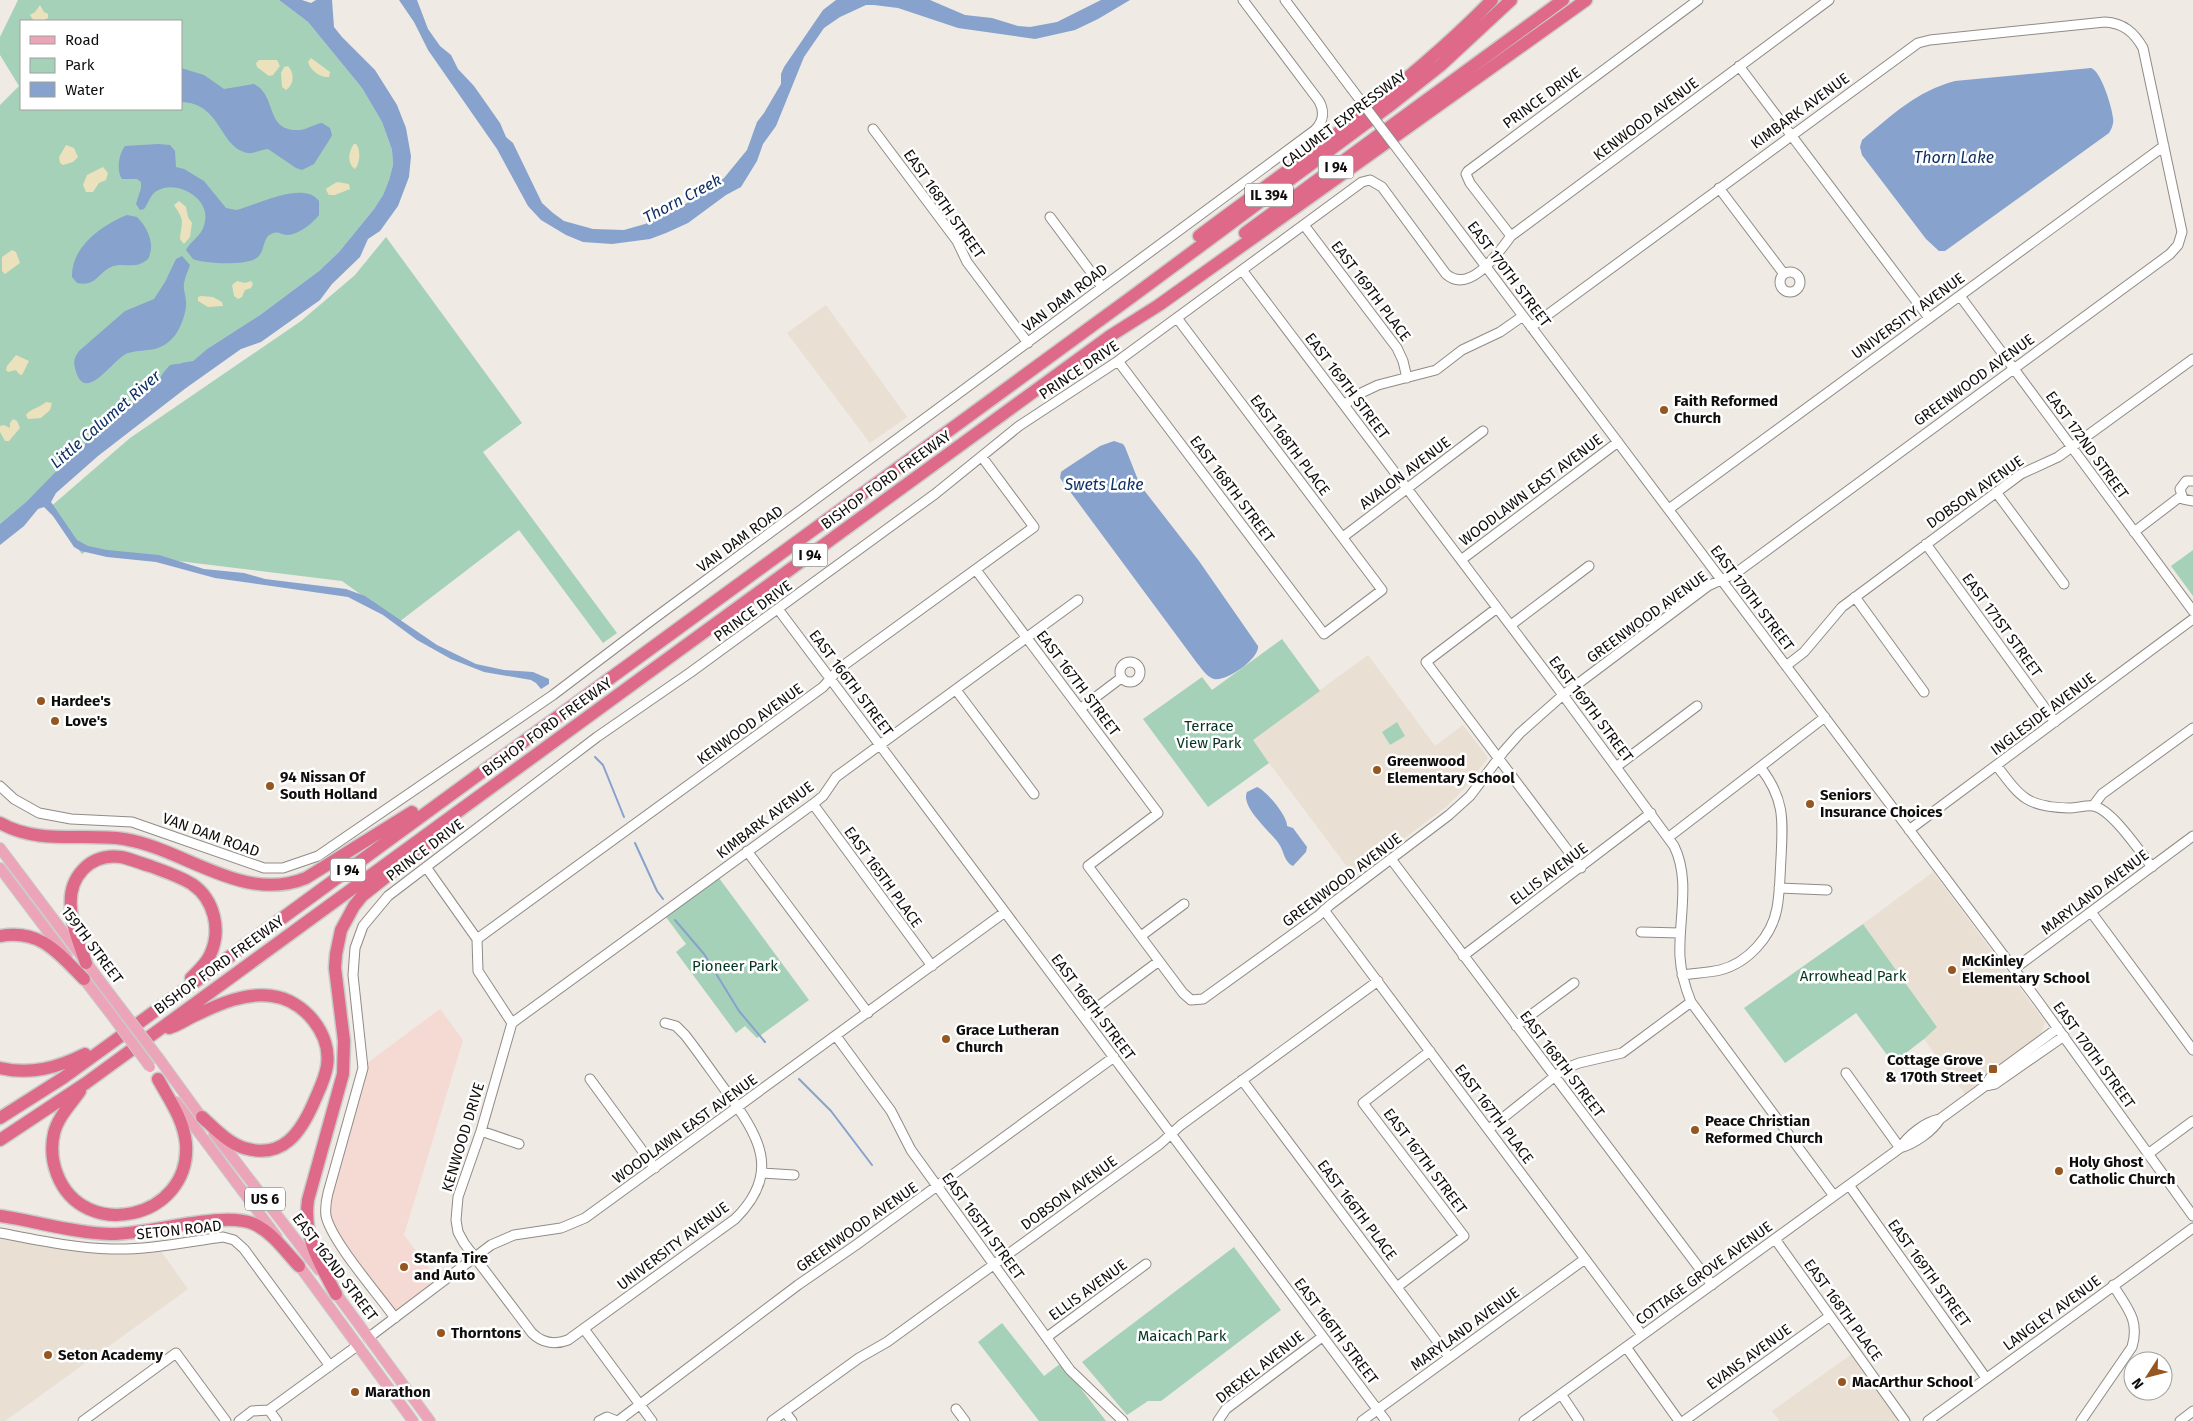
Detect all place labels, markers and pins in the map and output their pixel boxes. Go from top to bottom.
place label: Faith Reformed Church [1674,392,1778,427]
marker: Faith Reformed Church [1658,404,1670,416]
place label: Hardee's [51,692,111,710]
marker: Hardee's [35,695,47,707]
place label: Love's [65,712,107,730]
marker: Love's [49,715,61,727]
place label: Greenwood Elementary School [1387,752,1515,787]
marker: Greenwood Elementary School [1371,764,1383,776]
place label: 94 Nissan Of South Holland [280,768,377,803]
marker: 94 Nissan Of South Holland [264,780,276,792]
place label: Seniors Insurance Choices [1820,786,1943,821]
marker: Seniors Insurance Choices [1804,798,1816,810]
place label: McKinley Elementary School [1962,952,2090,987]
marker: McKinley Elementary School [1946,964,1958,976]
place label: Grace Lutheran Church [956,1021,1059,1056]
marker: Grace Lutheran Church [940,1033,952,1045]
place label: Cottage Grove & 170th Street [1885,1051,1983,1086]
marker: Cottage Grove & 170th Street [1987,1063,1999,1075]
place label: Peace Christian Reformed Church [1705,1112,1823,1147]
marker: Peace Christian Reformed Church [1689,1124,1701,1136]
place label: Holy Ghost Catholic Church [2069,1153,2175,1188]
marker: Holy Ghost Catholic Church [2053,1165,2065,1177]
place label: Stanfa Tire and Auto [414,1249,488,1284]
marker: Stanfa Tire and Auto [398,1261,410,1273]
place label: Thorntons [451,1324,521,1342]
marker: Thorntons [435,1327,447,1339]
place label: Seton Academy [58,1346,163,1364]
marker: Seton Academy [42,1349,54,1361]
place label: MacArthur School [1852,1373,1974,1391]
marker: MacArthur School [1836,1376,1848,1388]
place label: Marathon [365,1383,431,1401]
marker: Marathon [349,1386,361,1398]

